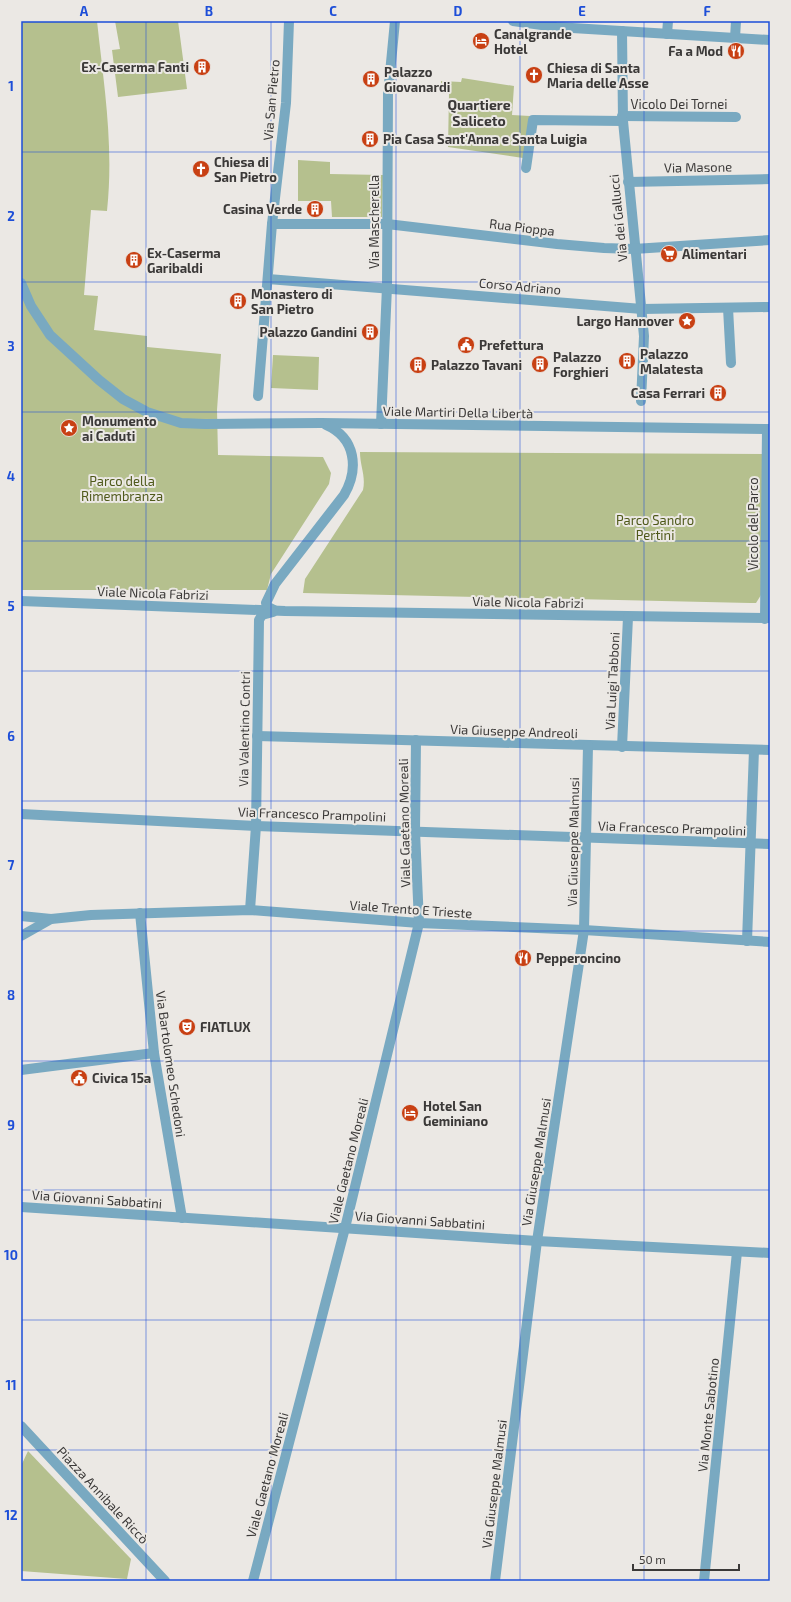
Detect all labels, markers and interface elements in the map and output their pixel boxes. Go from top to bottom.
text: A [80,3,89,19]
text: B [205,3,213,19]
text: C [329,3,337,19]
text: D [454,3,463,19]
text: E [578,3,586,19]
text: F [703,3,711,19]
place label: Canalgrande Hotel [494,26,572,57]
hotel icon: Canalgrande Hotel [471,31,491,51]
restaurant icon: Fa a Mod [726,41,746,61]
place label: Fa a Mod [668,43,723,59]
building icon: Ex-Caserma Fanti [192,57,212,77]
place label: Ex-Caserma Fanti [81,59,189,75]
street label: Via San Pietro [259,59,283,141]
place label: Chiesa di Santa Maria delle Asse [547,60,649,91]
place label: Palazzo Giovanardi [384,64,450,95]
church icon: Chiesa di Santa Maria delle Asse [524,65,544,85]
building icon: Palazzo Giovanardi [361,69,381,89]
text: 1 [8,78,14,94]
district label: Quartiere Saliceto [447,96,511,129]
street label: Vicolo Dei Tornei [631,96,727,112]
building icon: Pia Casa Sant'Anna e Santa Luigia [360,129,380,149]
place label: Pia Casa Sant'Anna e Santa Luigia [383,131,587,147]
place label: Chiesa di San Pietro [214,154,277,185]
street label: Via Masone [664,158,732,176]
church icon: Chiesa di San Pietro [191,159,211,179]
street label: Via dei Gallucci [605,173,631,263]
street label: Via Mascherella [366,175,382,269]
building icon: Casina Verde [305,199,325,219]
place label: Casina Verde [223,201,302,217]
text: 2 [7,208,15,224]
street label: Rua Pioppa [488,215,556,239]
supermarket icon: Alimentari [659,244,679,264]
place label: Ex-Caserma Garibaldi [147,245,221,276]
place label: Alimentari [682,246,747,262]
building icon: Ex-Caserma Garibaldi [124,250,144,270]
street label: Corso Adriano [478,274,562,298]
place label: Monastero di San Pietro [251,286,333,317]
building icon: Monastero di San Pietro [228,291,248,311]
place icon: Largo Hannover [677,311,697,331]
place label: Largo Hannover [576,313,674,329]
building icon: Palazzo Gandini [360,322,380,342]
place label: Palazzo Gandini [259,324,357,340]
public building icon: Prefettura [456,335,476,355]
place label: Prefettura [479,337,544,353]
text: 3 [7,338,15,354]
place label: Palazzo Malatesta [640,346,703,377]
place label: Palazzo Forghieri [553,349,609,380]
building icon: Palazzo Malatesta [617,351,637,371]
building icon: Palazzo Forghieri [530,354,550,374]
building icon: Palazzo Tavani [408,355,428,375]
place label: Palazzo Tavani [431,357,522,373]
building icon: Casa Ferrari [708,383,728,403]
place label: Casa Ferrari [631,385,705,401]
street label: Viale Martiri Della Libertà [383,403,533,421]
place label: Monumento ai Caduti [82,413,157,444]
place icon: Monumento ai Caduti [59,418,79,438]
text: 4 [7,468,15,484]
park label: Parco della Rimembranza [81,473,163,504]
street label: Vicolo del Parco [745,477,761,571]
park label: Parco Sandro Pertini [616,512,694,543]
street label: Viale Nicola Fabrizi [97,583,209,603]
street label: Viale Nicola Fabrizi [472,593,584,611]
text: 5 [7,598,15,614]
street label: Via Luigi Tabboni [601,632,623,730]
street label: Via Valentino Contri [235,671,253,787]
street label: Via Giuseppe Andreoli [450,721,578,741]
text: 6 [7,728,15,744]
street label: Viale Gaetano Moreali [395,758,413,888]
street label: Via Giuseppe Malmusi [564,777,582,907]
street label: Via Francesco Prampolini [238,803,386,825]
street label: Via Francesco Prampolini [598,817,746,839]
text: 7 [8,857,15,873]
street label: Viale Trento E Trieste [349,897,473,921]
restaurant icon: Pepperoncino [513,948,533,968]
place label: Pepperoncino [536,950,621,966]
text: 8 [7,987,15,1003]
street label: Via Bartolomeo Schedoni [153,990,189,1138]
theatre icon: FIATLUX [177,1017,197,1037]
place label: FIATLUX [200,1019,251,1035]
public building icon: Civica 15a [69,1068,89,1088]
place label: Civica 15a [92,1070,151,1086]
street label: Viale Gaetano Moreali [325,1096,371,1226]
street label: Via Giuseppe Malmusi [518,1097,554,1227]
place label: Hotel San Geminiano [423,1098,488,1129]
hotel icon: Hotel San Geminiano [400,1103,420,1123]
text: 9 [7,1117,15,1133]
street label: Via Giovanni Sabbatini [31,1186,163,1212]
street label: Via Giovanni Sabbatini [354,1207,486,1233]
text: 10 [4,1247,18,1263]
street label: Via Monte Sabotino [694,1357,722,1473]
text: 11 [5,1377,17,1393]
street label: Viale Gaetano Moreali [243,1410,291,1540]
street label: Via Giuseppe Malmusi [478,1419,510,1549]
street label: Piazza Annibale Riccò [54,1443,152,1547]
text: 12 [4,1507,18,1523]
scale bar [633,1546,739,1572]
text: 50 m [639,1552,666,1566]

